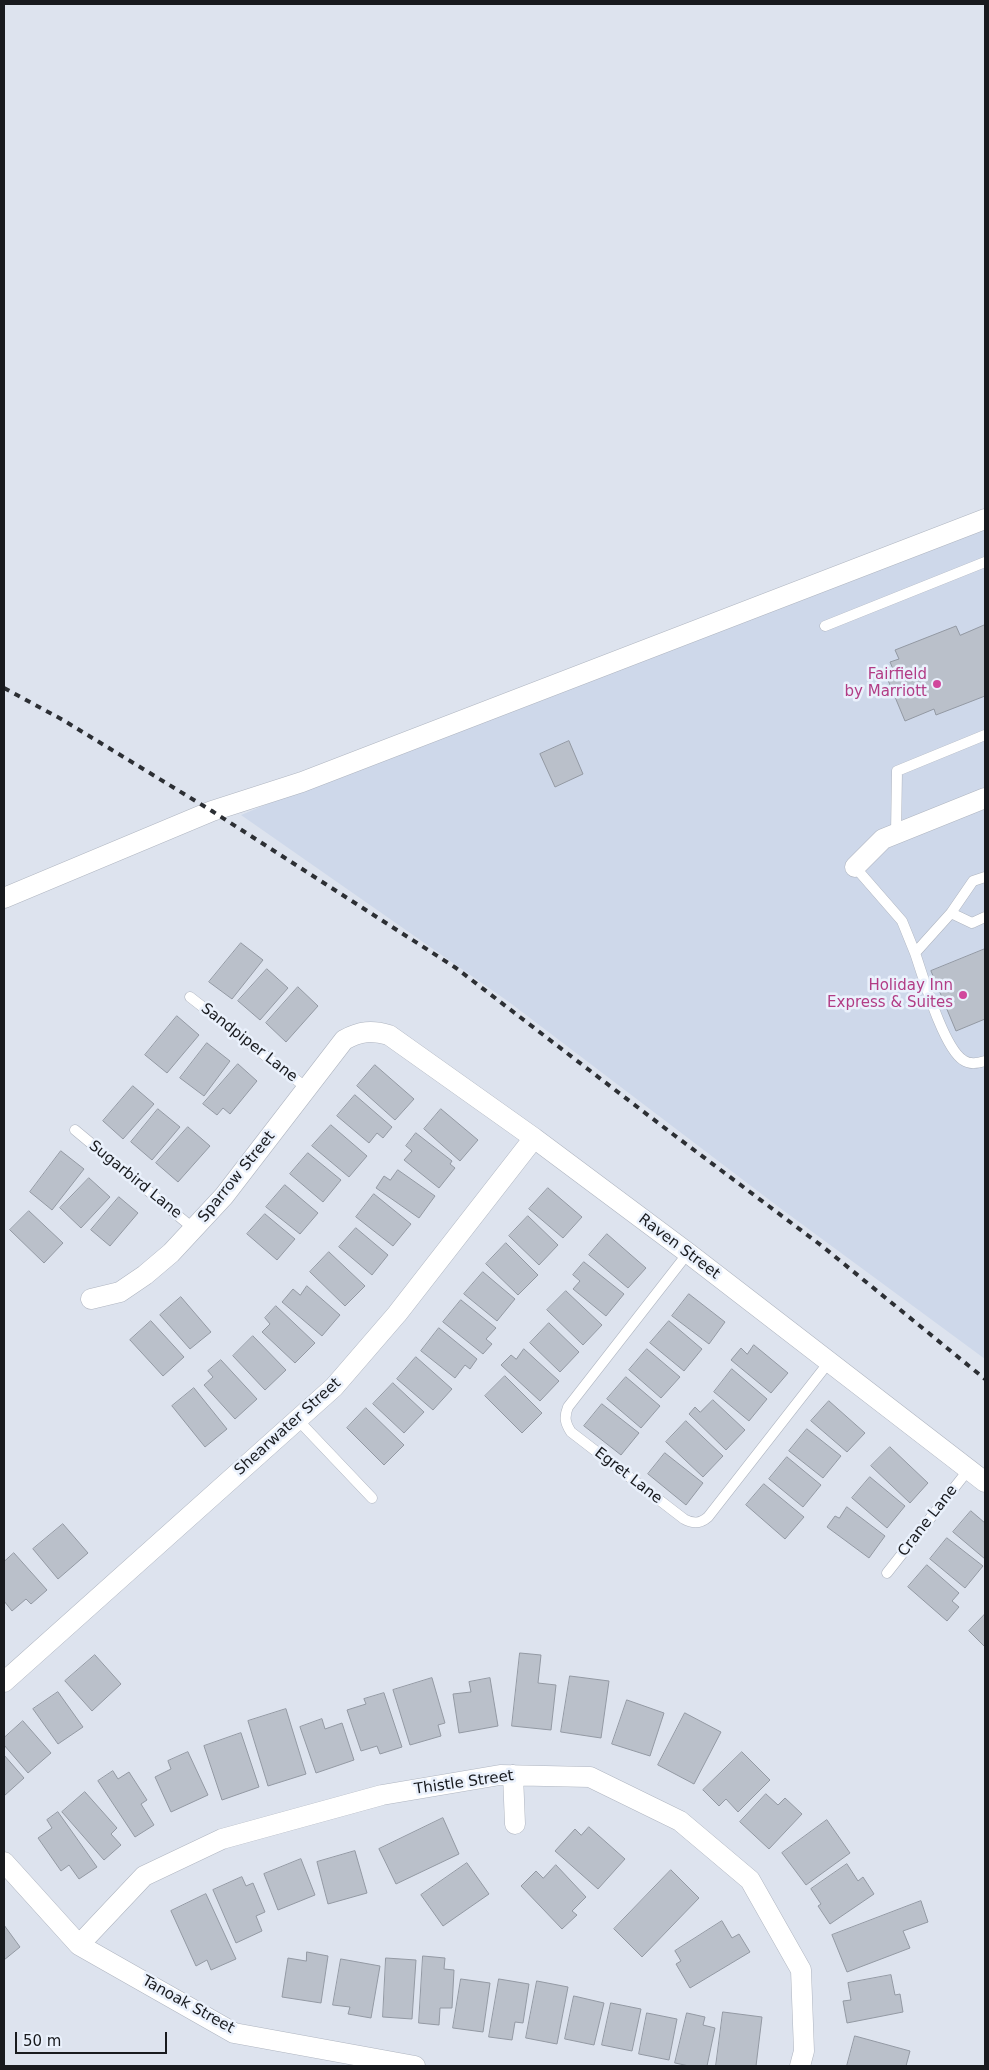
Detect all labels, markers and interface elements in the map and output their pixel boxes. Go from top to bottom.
place label: Fairfield by Marriott [845,666,927,701]
marker: Fairfield by Marriott [931,678,943,690]
place label: Holiday Inn Express & Suites [827,977,953,1012]
marker: Holiday Inn Express & Suites [957,989,969,1001]
street label: Sandpiper Lane [197,1000,301,1086]
street label: Sparrow Street [195,1128,279,1226]
street label: Sugarbird Lane [85,1137,185,1223]
street label: Raven Street [635,1211,723,1283]
street label: Shearwater Street [231,1375,345,1479]
street label: Egret Lane [591,1444,665,1508]
street label: Crane Lane [895,1482,961,1560]
street label: Thistle Street [413,1767,515,1799]
street label: Tanoak Street [139,1972,237,2038]
scale bar [18,2022,170,2054]
text: 50 m [23,2032,61,2050]

